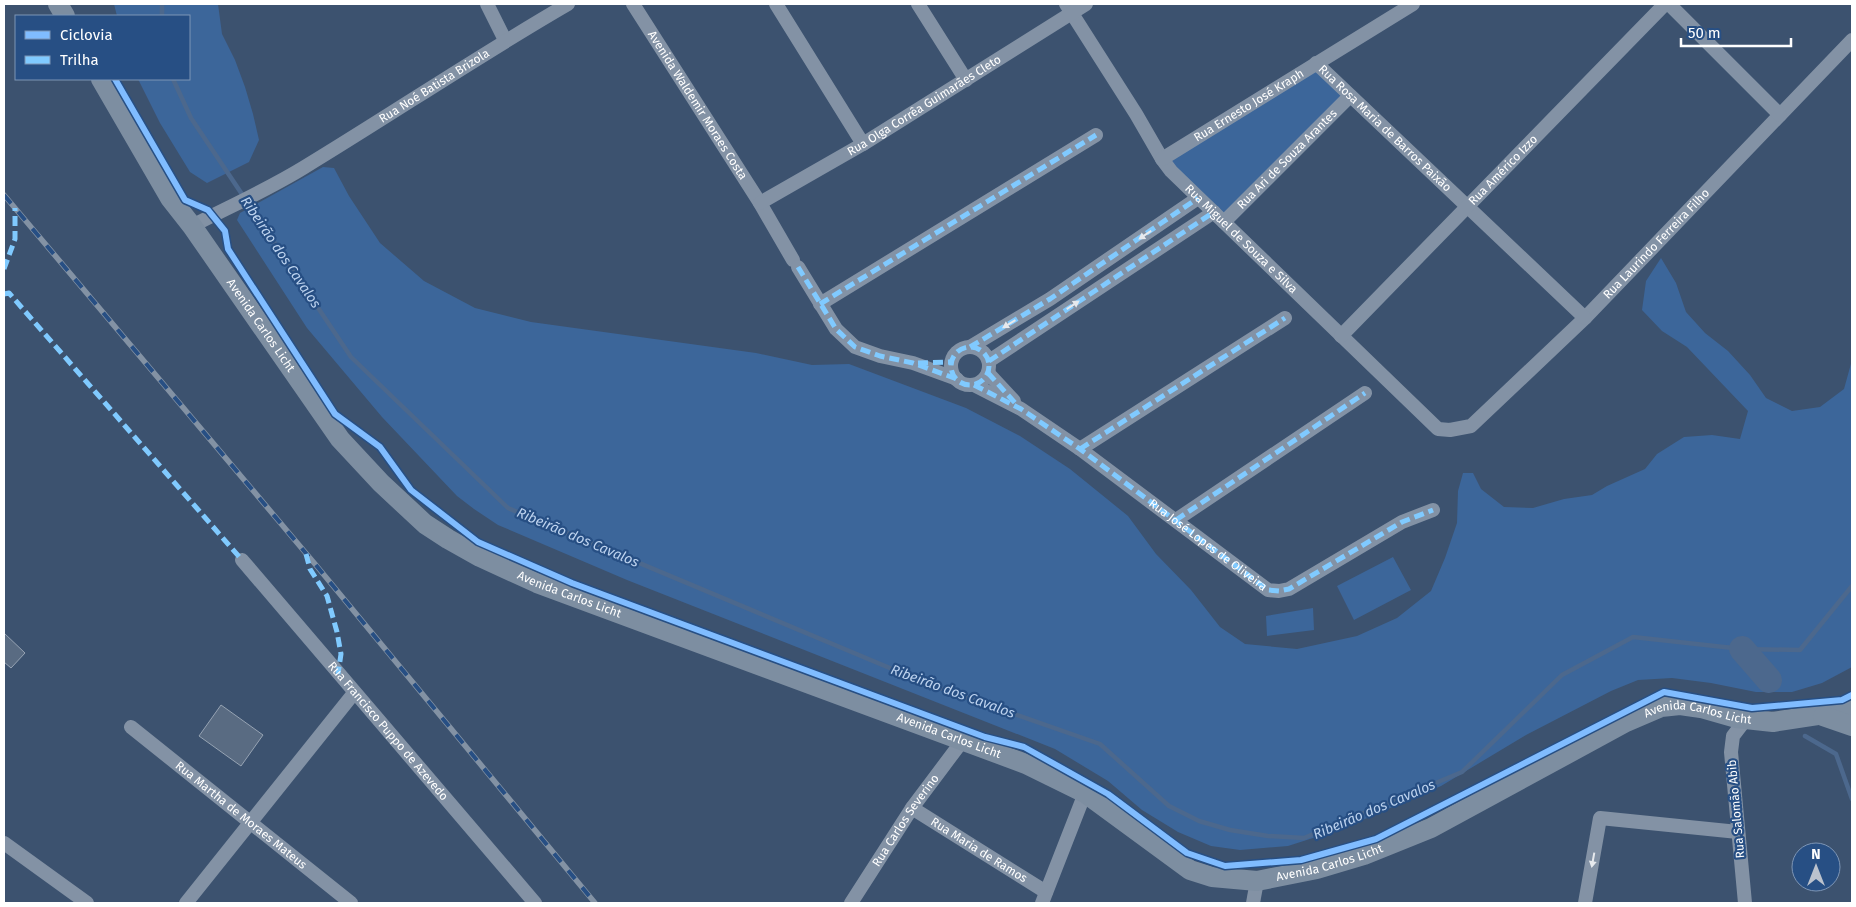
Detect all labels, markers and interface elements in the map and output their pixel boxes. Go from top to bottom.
legend [15,15,190,80]
scale bar [1681,15,1791,47]
text: 50 m [1688,24,1721,42]
text: Ciclovia [60,26,113,44]
street label: Avenida Waldemir Moraes Costa [645,28,750,182]
street label: Rua Noé Batista Brizola [377,46,492,126]
text: Trilha [60,51,99,69]
street label: Rua Olga Corrêa Guimarães Cleto [845,52,1004,159]
street label: Rua Rosa Maria de Barros Paixão [1316,62,1454,195]
street label: Rua Ernesto José Kraph [1191,66,1306,145]
street label: Rua Ari de Souza Arantes [1234,106,1340,212]
street label: Rua Américo Izzo [1466,132,1540,208]
street label: Rua Miguel de Souza e Silva [1182,181,1300,296]
street label: Rua Laurindo Ferreira Filho [1600,186,1712,302]
water label: Ribeirão dos Cavalos [237,193,325,312]
one-way arrow [1138,230,1152,240]
street label: Avenida Carlos Licht [224,276,299,375]
one-way arrow [1066,301,1080,310]
one-way arrow [1002,320,1015,329]
street label: Rua José Lopes de Oliveira [1146,496,1270,594]
water label: Ribeirão dos Cavalos [514,504,642,571]
street label: Avenida Carlos Licht [515,568,624,621]
street label: Rua Francisco Puppo de Azevedo [325,659,451,803]
water label: Ribeirão dos Cavalos [888,661,1018,722]
street label: Avenida Carlos Licht [1642,698,1753,727]
street label: Avenida Carlos Licht [895,710,1004,761]
street label: Rua Martha de Moraes Mateus [173,758,310,872]
street label: Rua Salomão Abib [1725,759,1747,859]
street label: Rua Carlos Severino [869,771,942,869]
water label: Ribeirão dos Cavalos [1311,776,1438,843]
street label: Rua Maria de Ramos [928,815,1030,886]
street label: Avenida Carlos Licht [1275,841,1385,884]
north arrow [1791,842,1841,892]
text: N [1811,846,1821,863]
one-way arrow [1588,853,1596,869]

